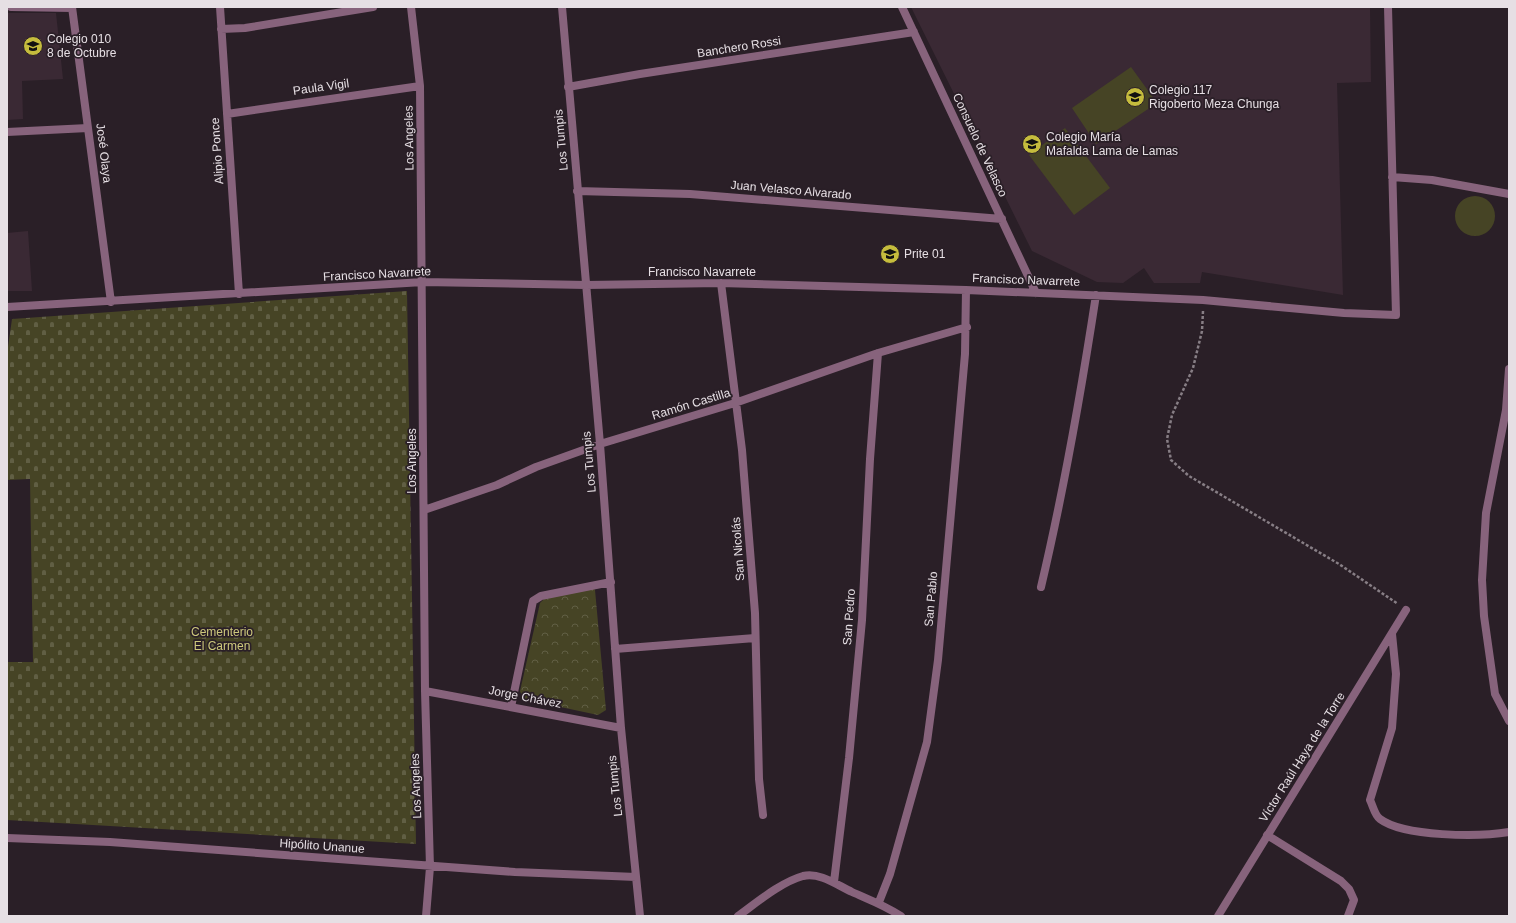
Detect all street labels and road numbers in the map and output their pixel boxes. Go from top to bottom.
street label: Banchero Rossi [696,33,782,61]
street label: Paula Vigil [292,76,350,98]
street label: Consuelo de Velasco [950,91,1010,199]
street label: Los Angeles [401,105,417,171]
street label: Los Tumpis [551,109,571,171]
street label: Alipio Ponce [208,117,226,185]
street label: José Olaya [93,122,115,184]
street label: Juan Velasco Alvarado [730,178,852,202]
street label: Francisco Navarrete [323,264,432,284]
street label: Francisco Navarrete [648,265,756,279]
street label: Francisco Navarrete [972,271,1081,289]
street label: Ramón Castilla [650,385,732,423]
street label: Los Angeles [405,428,419,494]
street label: Los Tumpis [579,431,599,493]
street label: San Nicolás [729,517,747,581]
street label: San Pablo [922,570,940,627]
street label: San Pedro [840,588,858,646]
street label: Jorge Chávez [487,683,563,711]
street label: Víctor Raúl Haya de la Torre [1256,689,1348,825]
street label: Los Angeles [408,753,424,819]
street label: Los Tumpis [605,755,625,817]
street label: Hipólito Unanue [279,836,365,856]

